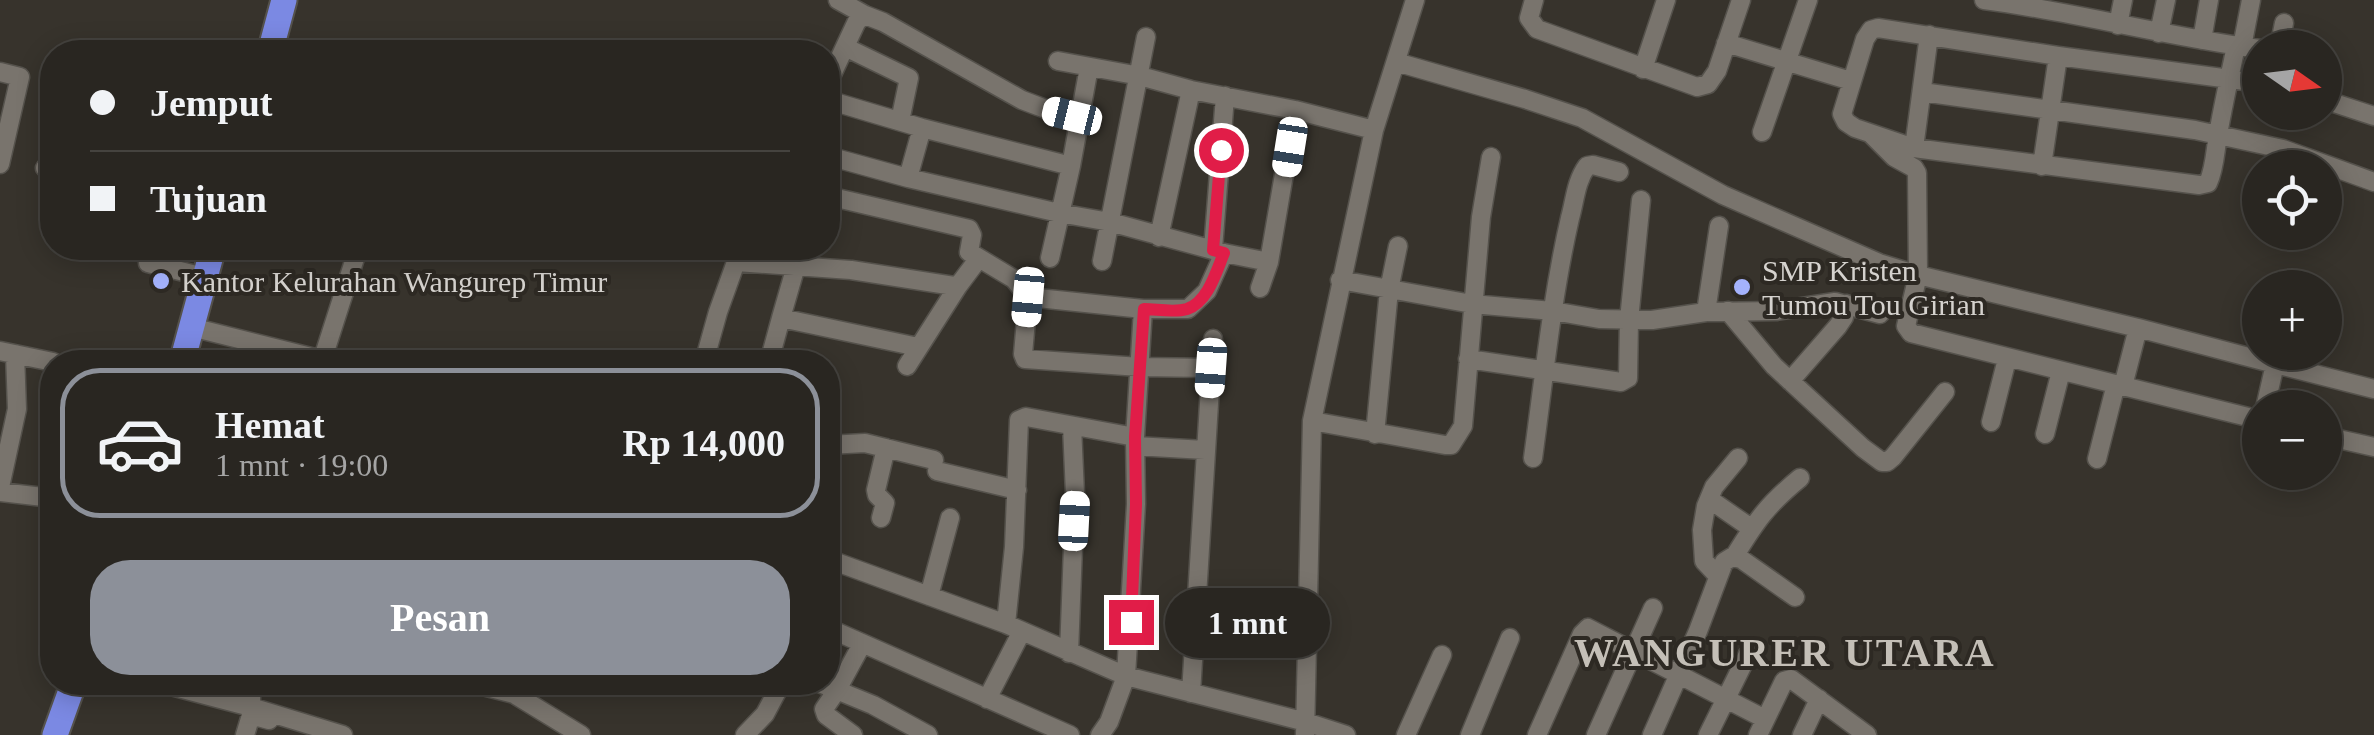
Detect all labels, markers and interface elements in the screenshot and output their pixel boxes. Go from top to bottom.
north arrow [2242,30,2342,130]
map controls [2242,30,2342,490]
text: Jemput [150,82,272,124]
car [1039,94,1105,138]
car [1270,115,1310,179]
route start [1199,128,1244,173]
button: locate [2242,150,2342,250]
text: Tujuan [150,178,267,220]
place label: SMP Kristen Tumou Tou Girian [1762,254,1985,321]
place label: Kantor Kelurahan Wangurep Timur [181,265,607,298]
car [1010,266,1046,328]
marker: Kantor Kelurahan Wangurep Timur [150,270,172,292]
button: + [2242,270,2342,370]
marker: SMP Kristen Tumou Tou Girian [1731,276,1753,298]
car [1194,337,1228,399]
button: − [2242,390,2342,490]
icon: car [95,398,185,488]
text: Hemat [215,404,325,446]
text: Rp 14,000 [622,422,785,464]
text: 1 mnt · 19:00 [215,447,388,483]
car [1057,490,1091,552]
button: Pesan [90,560,790,675]
callout: 1 mnt [1166,587,1331,657]
route end [1109,600,1154,645]
text: 1 mnt [1208,605,1287,641]
district label: WANGURER UTARA [1574,630,1996,675]

